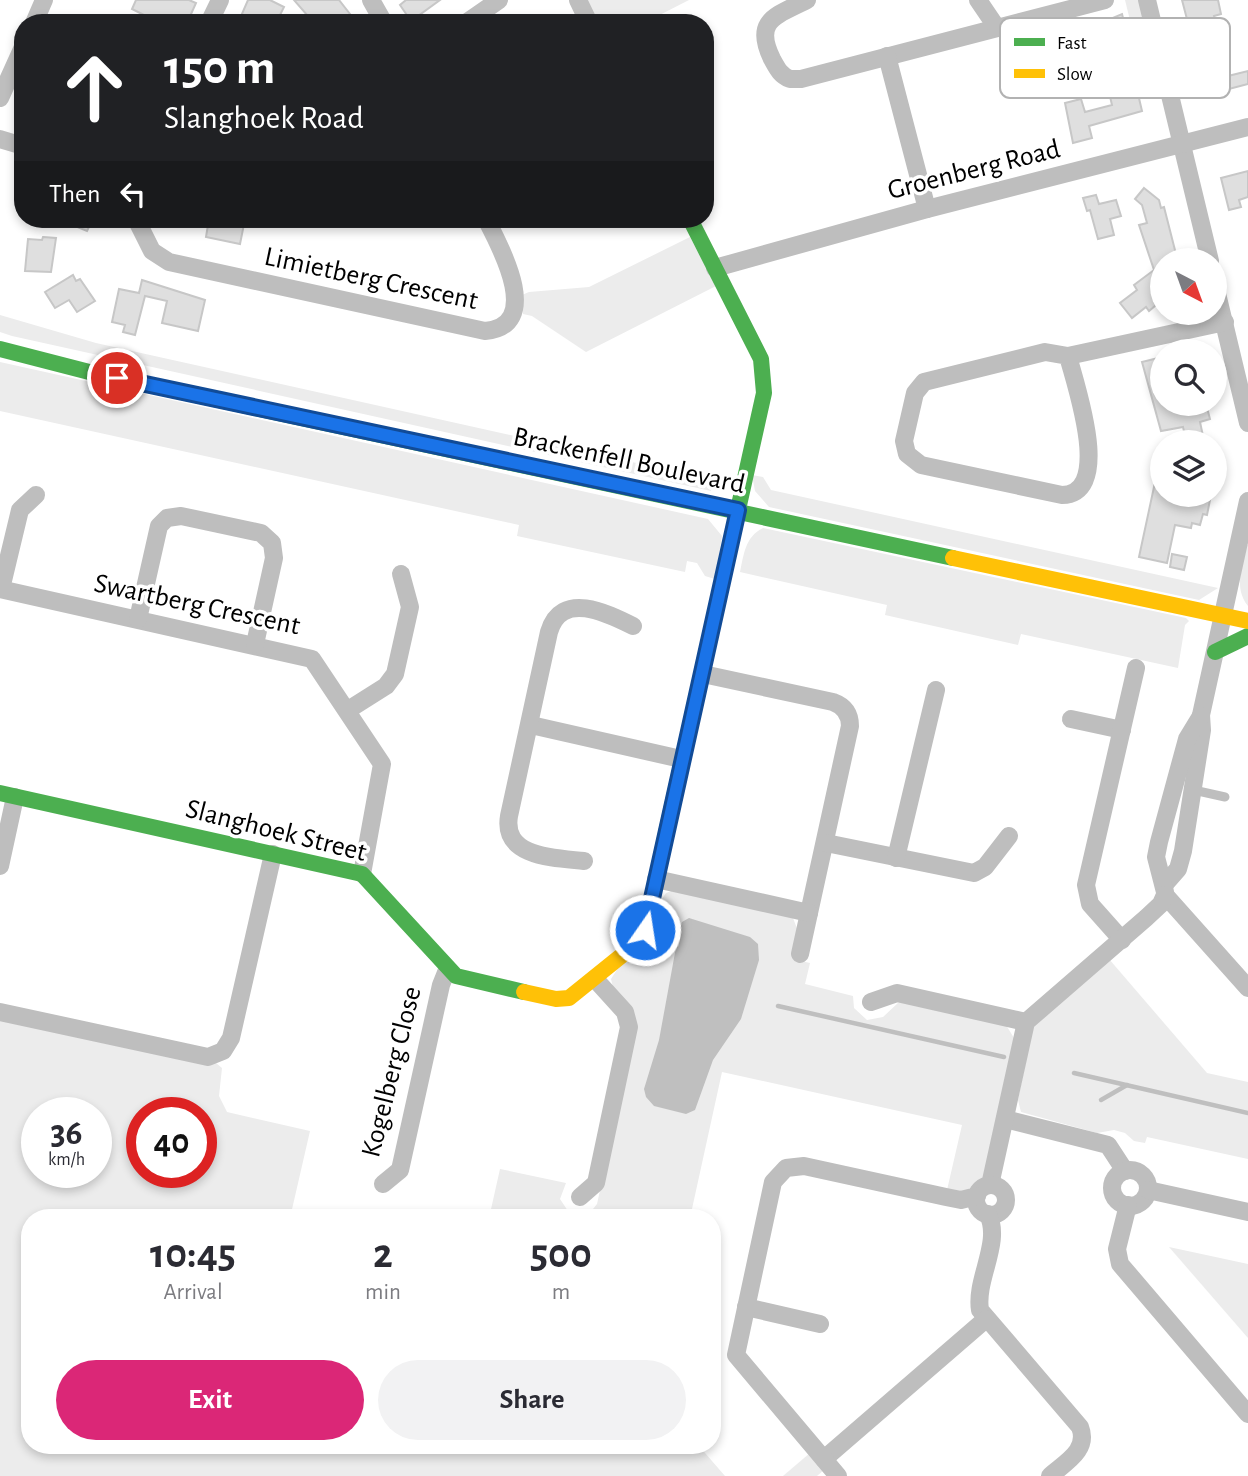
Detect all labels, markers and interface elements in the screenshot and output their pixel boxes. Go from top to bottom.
legend [1000,18,1230,98]
text: Fast [1057,34,1087,53]
icon: ahead [49,42,140,133]
text: 150 m [164,44,275,93]
text: Slow [1057,65,1093,84]
text: Slanghoek Road [164,102,364,134]
street label: Groenberg Road [885,135,1063,205]
icon: left [114,175,152,213]
text: Then [49,181,100,207]
street label: Limietberg Crescent [262,243,480,315]
north arrow [1150,248,1227,326]
map controls [1150,248,1227,507]
button: search [1150,339,1227,416]
pin [87,348,147,408]
icon: arrive [98,359,136,397]
street label: Brackenfell Boulevard [511,423,747,499]
button: layers [1150,430,1227,507]
street label: Swartberg Crescent [92,570,303,641]
street label: Slanghoek Street [183,795,369,867]
position arrow [608,893,682,967]
street label: Kogelberg Close [357,984,427,1160]
speed limit sign: 40 [126,1097,217,1188]
text: 36 [50,1116,82,1151]
text: km/h [48,1151,85,1169]
text: 10:45 [150,1233,236,1275]
text: 2 [373,1233,393,1275]
text: 500 [530,1233,592,1275]
text: Arrival [163,1281,223,1304]
text: min [365,1281,401,1304]
text: m [552,1281,570,1304]
button: Exit [56,1360,364,1440]
button: Share [378,1360,686,1440]

